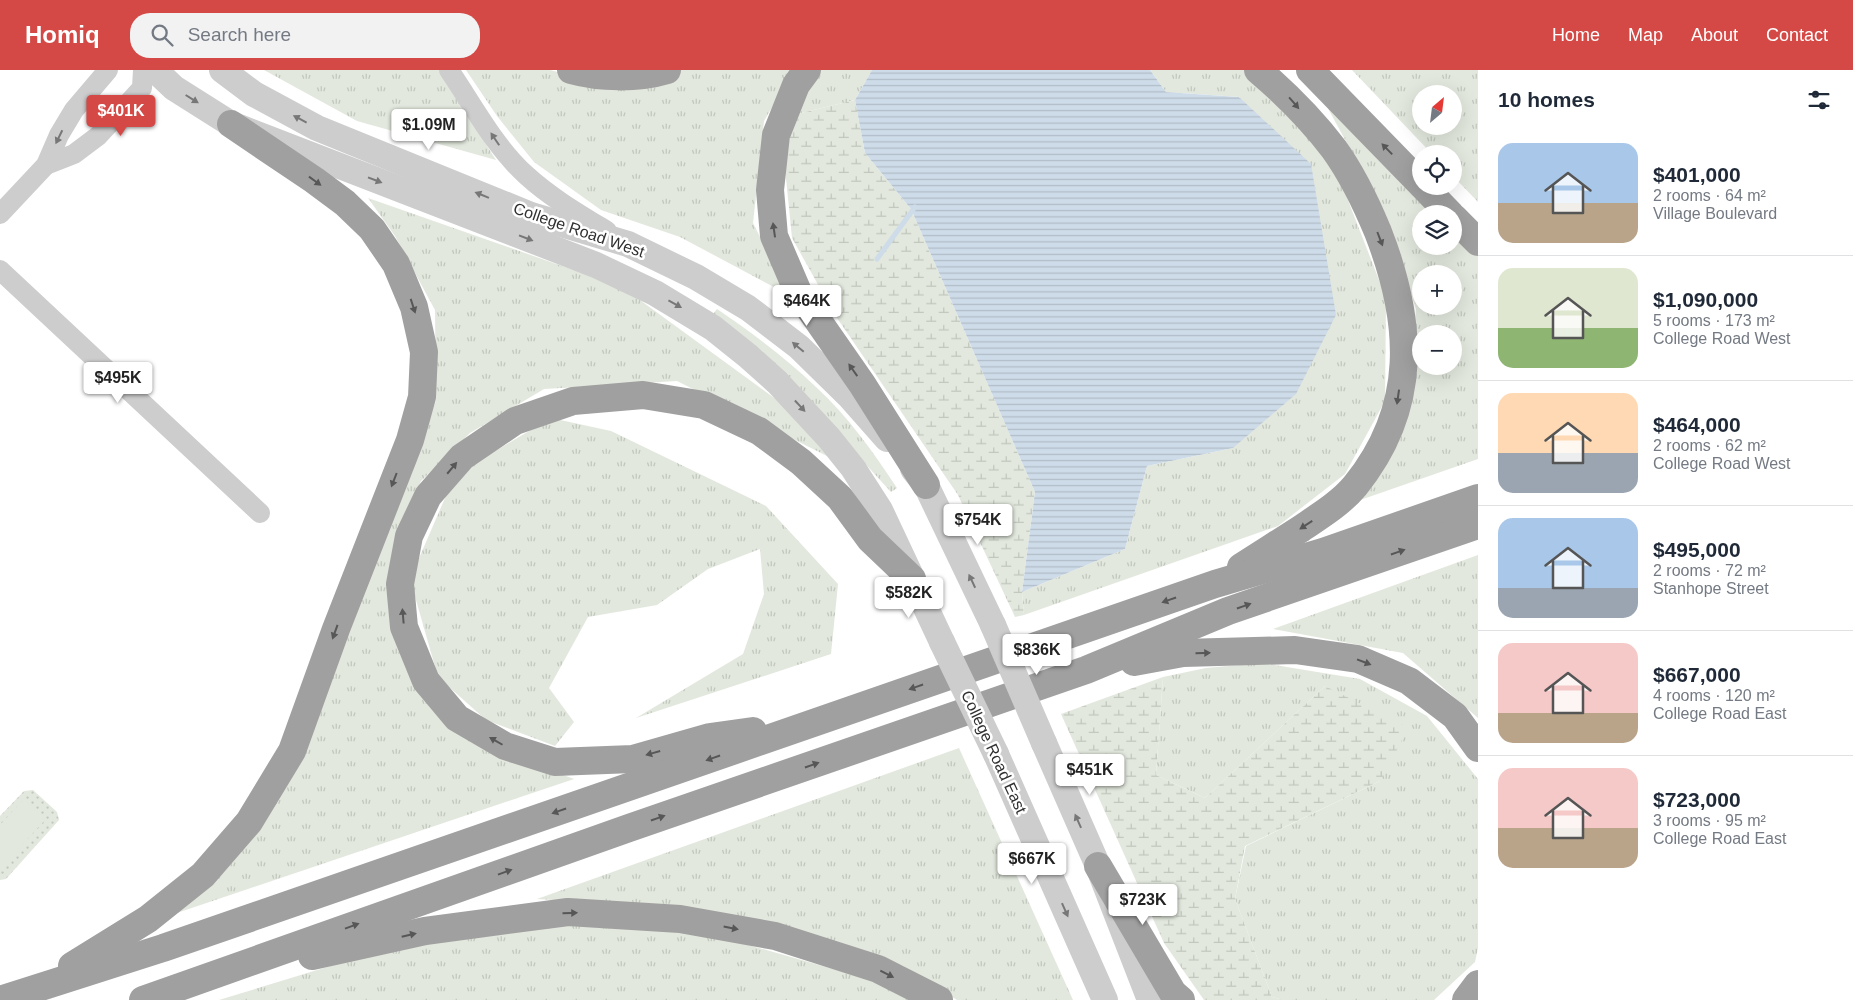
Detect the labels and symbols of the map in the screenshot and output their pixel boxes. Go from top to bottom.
north arrow [1412,85,1462,135]
pin: $401K [86,94,156,137]
one-way arrow [185,94,198,104]
one-way arrow [1288,96,1299,109]
pin: $1.09M [388,108,470,151]
one-way arrow [293,115,308,123]
one-way arrow [54,130,62,144]
one-way arrow [490,132,500,145]
one-way arrow [1381,144,1393,156]
one-way arrow [308,176,322,186]
one-way arrow [368,176,382,184]
one-way arrow [475,191,490,198]
street label: College Road West [511,200,647,261]
one-way arrow [770,221,778,237]
one-way arrow [1376,232,1384,247]
one-way arrow [519,235,534,242]
pin: $464K [772,284,842,327]
one-way arrow [409,299,417,314]
one-way arrow [667,300,682,308]
one-way arrow [792,341,805,352]
pin: $495K [83,362,153,404]
one-way arrow [848,363,858,377]
one-way arrow [1394,390,1402,406]
one-way arrow [794,400,806,412]
one-way arrow [446,462,457,474]
one-way arrow [390,473,398,488]
pin: $754K [943,504,1013,546]
one-way arrow [1300,520,1313,530]
one-way arrow [1391,548,1406,556]
one-way arrow [968,574,976,588]
pin: $582K [874,576,944,619]
one-way arrow [1161,597,1176,604]
one-way arrow [1237,601,1252,609]
one-way arrow [399,608,407,624]
one-way arrow [331,624,338,639]
pin: $836K [1002,634,1072,676]
one-way arrow [1195,649,1211,657]
one-way arrow [1357,658,1372,666]
one-way arrow [908,684,923,692]
street label: College Road East [958,688,1030,817]
one-way arrow [488,737,503,745]
one-way arrow [646,750,661,758]
one-way arrow [705,754,720,762]
pin: $451K [1055,754,1125,796]
one-way arrow [805,760,820,768]
one-way arrow [551,807,566,815]
one-way arrow [651,814,666,821]
one-way arrow [1074,814,1082,828]
pin: $667K [997,842,1067,885]
one-way arrow [498,868,513,876]
pin: $723K [1108,884,1178,926]
one-way arrow [1062,903,1070,917]
one-way arrow [562,909,578,917]
one-way arrow [345,922,360,930]
one-way arrow [724,925,740,933]
one-way arrow [401,930,417,938]
one-way arrow [880,970,894,978]

